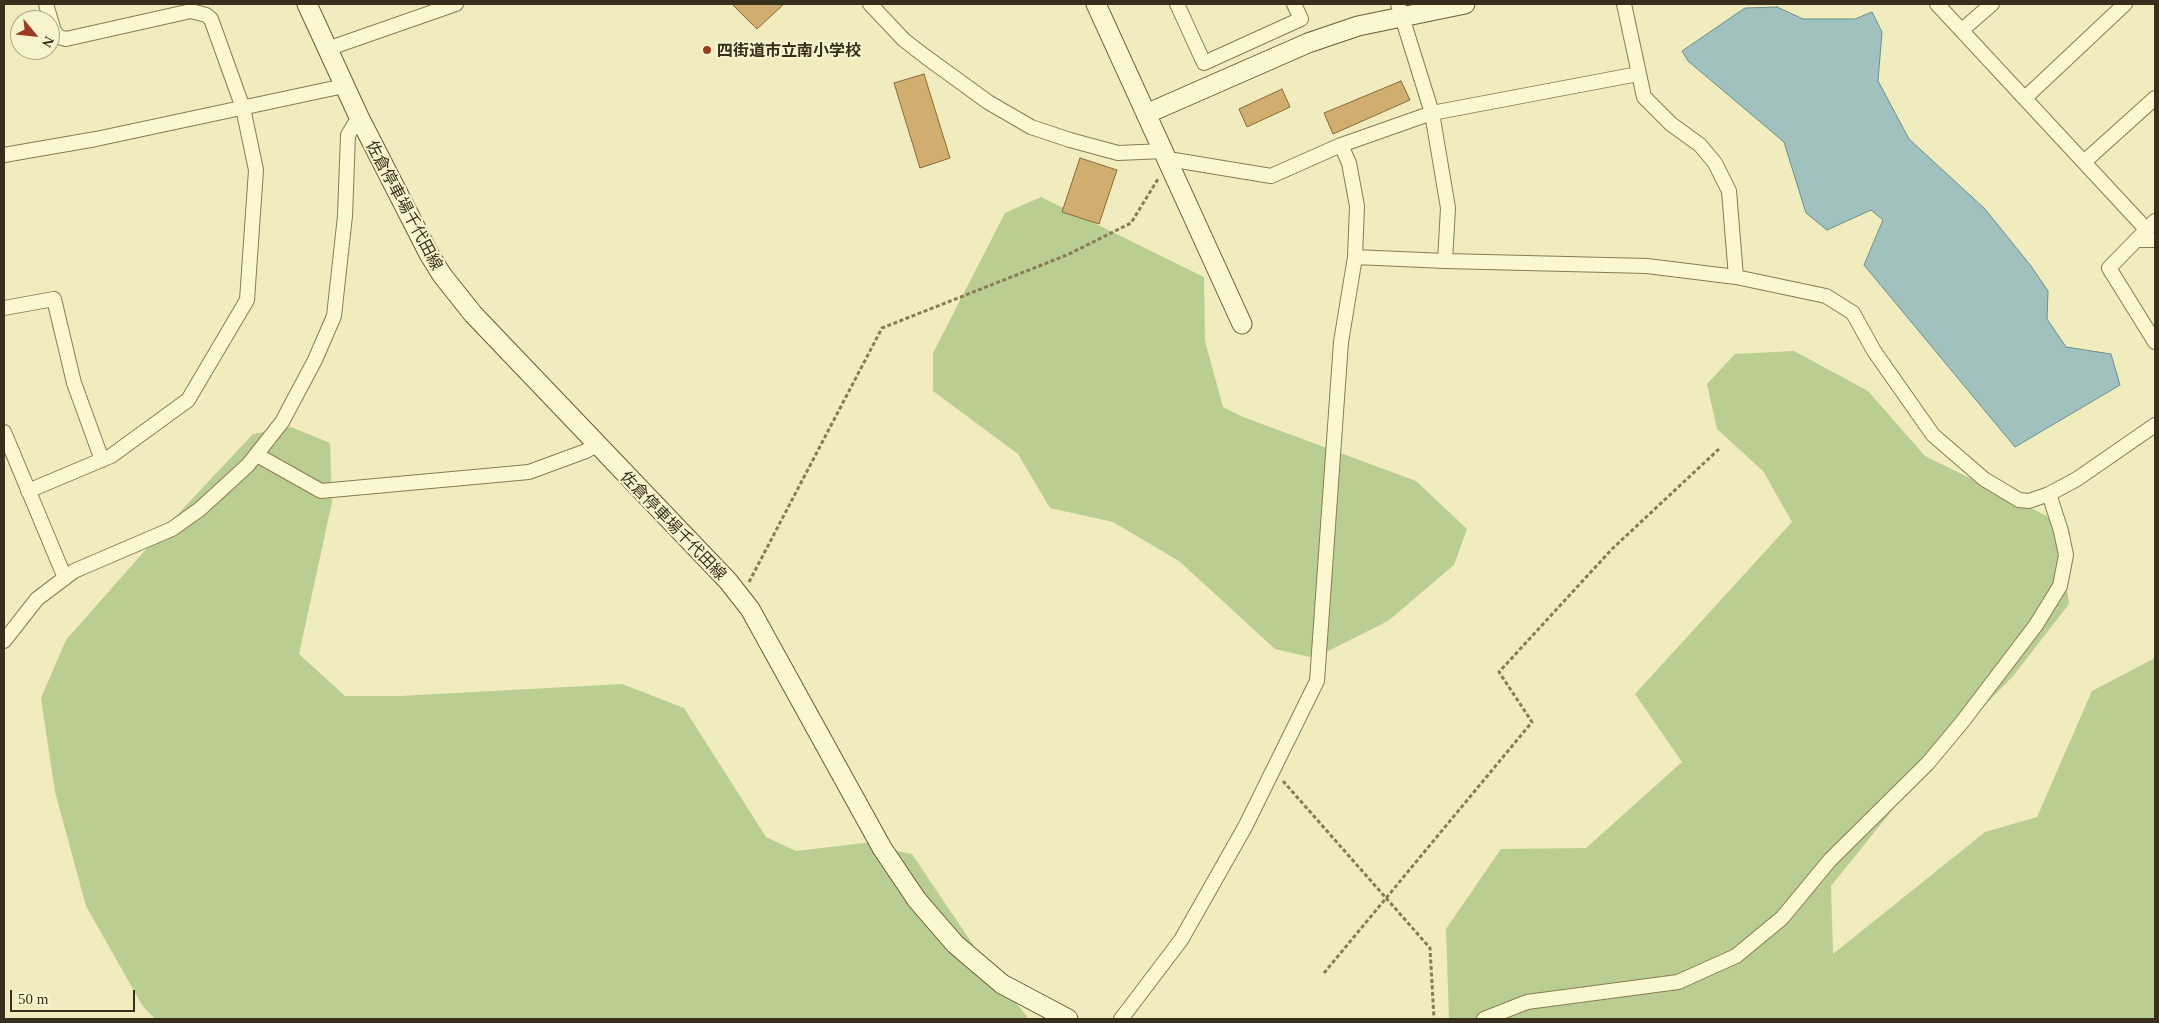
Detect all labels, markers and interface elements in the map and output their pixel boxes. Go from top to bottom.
north arrow [10,10,60,60]
text: N [39,34,57,50]
place label: 四街道市立南小学校 [717,40,861,60]
marker: 四街道市立南小学校 [701,44,713,56]
street label: 佐倉停車場千代田線 [363,137,447,273]
street label: 佐倉停車場千代田線 [617,467,731,583]
scale bar [12,980,138,1012]
text: 50 m [18,991,48,1007]

